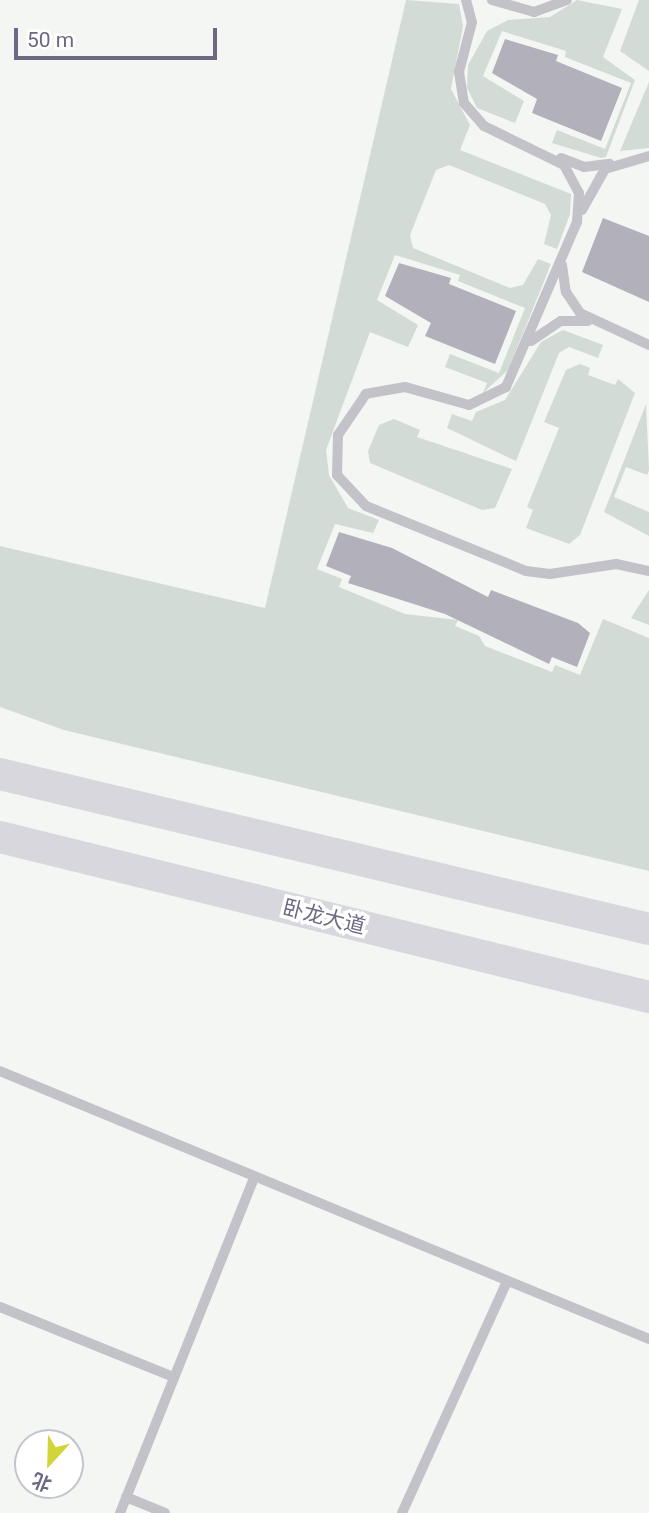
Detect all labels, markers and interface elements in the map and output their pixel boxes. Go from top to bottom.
scale bar [18,14,220,58]
text: 50 m [27,28,74,52]
street label: 卧龙大道 [280,895,368,939]
north arrow [14,1429,84,1499]
text: 北 [29,1468,55,1496]

